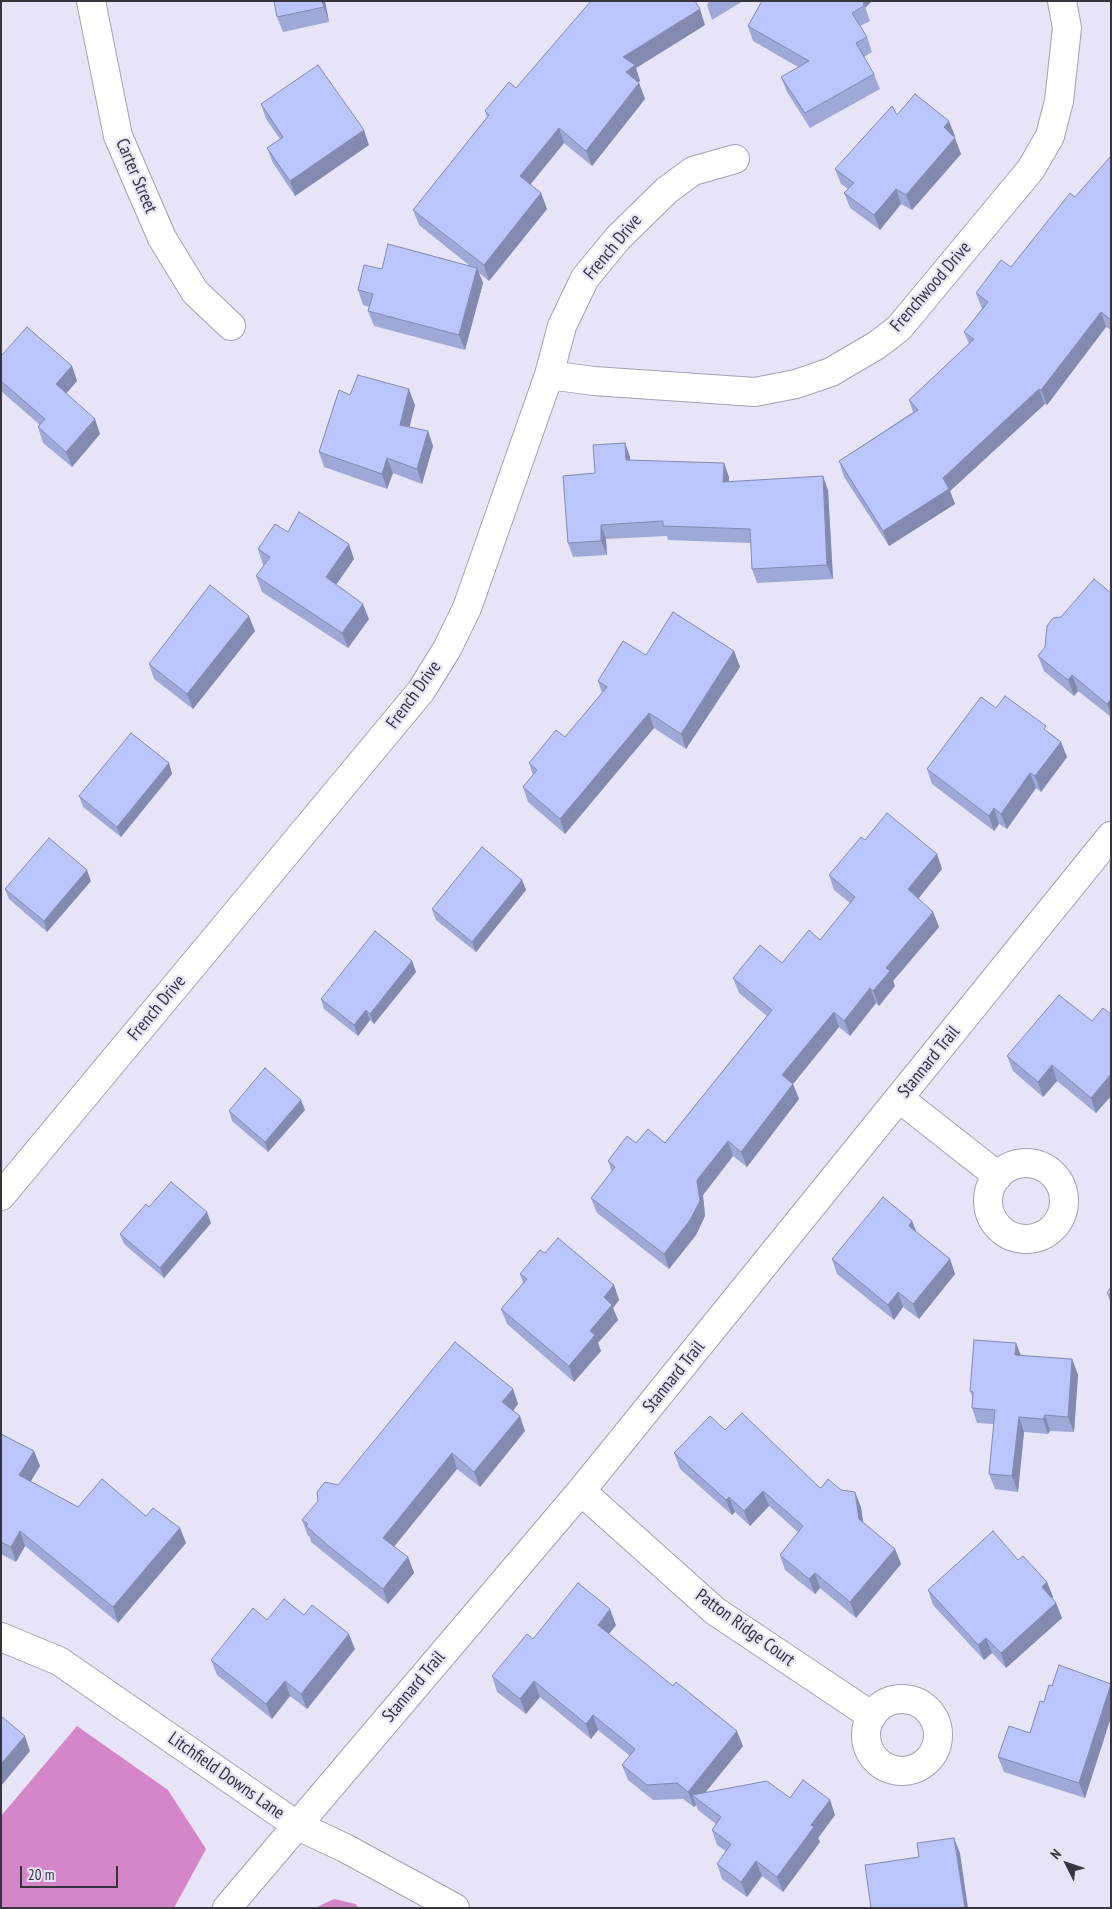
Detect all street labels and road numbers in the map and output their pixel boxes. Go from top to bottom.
street label: Carter Street [111,136,161,216]
street label: French Drive [579,210,647,284]
street label: Frenchwood Drive [886,238,976,336]
street label: French Drive [382,657,446,733]
street label: French Drive [123,971,191,1045]
street label: Stannard Trail [893,1022,965,1102]
street label: Stannard Trail [638,1337,710,1417]
street label: Patton Ridge Court [691,1585,799,1671]
street label: Stannard Trail [378,1647,450,1727]
street label: Litchfield Downs Lane [164,1728,288,1824]

